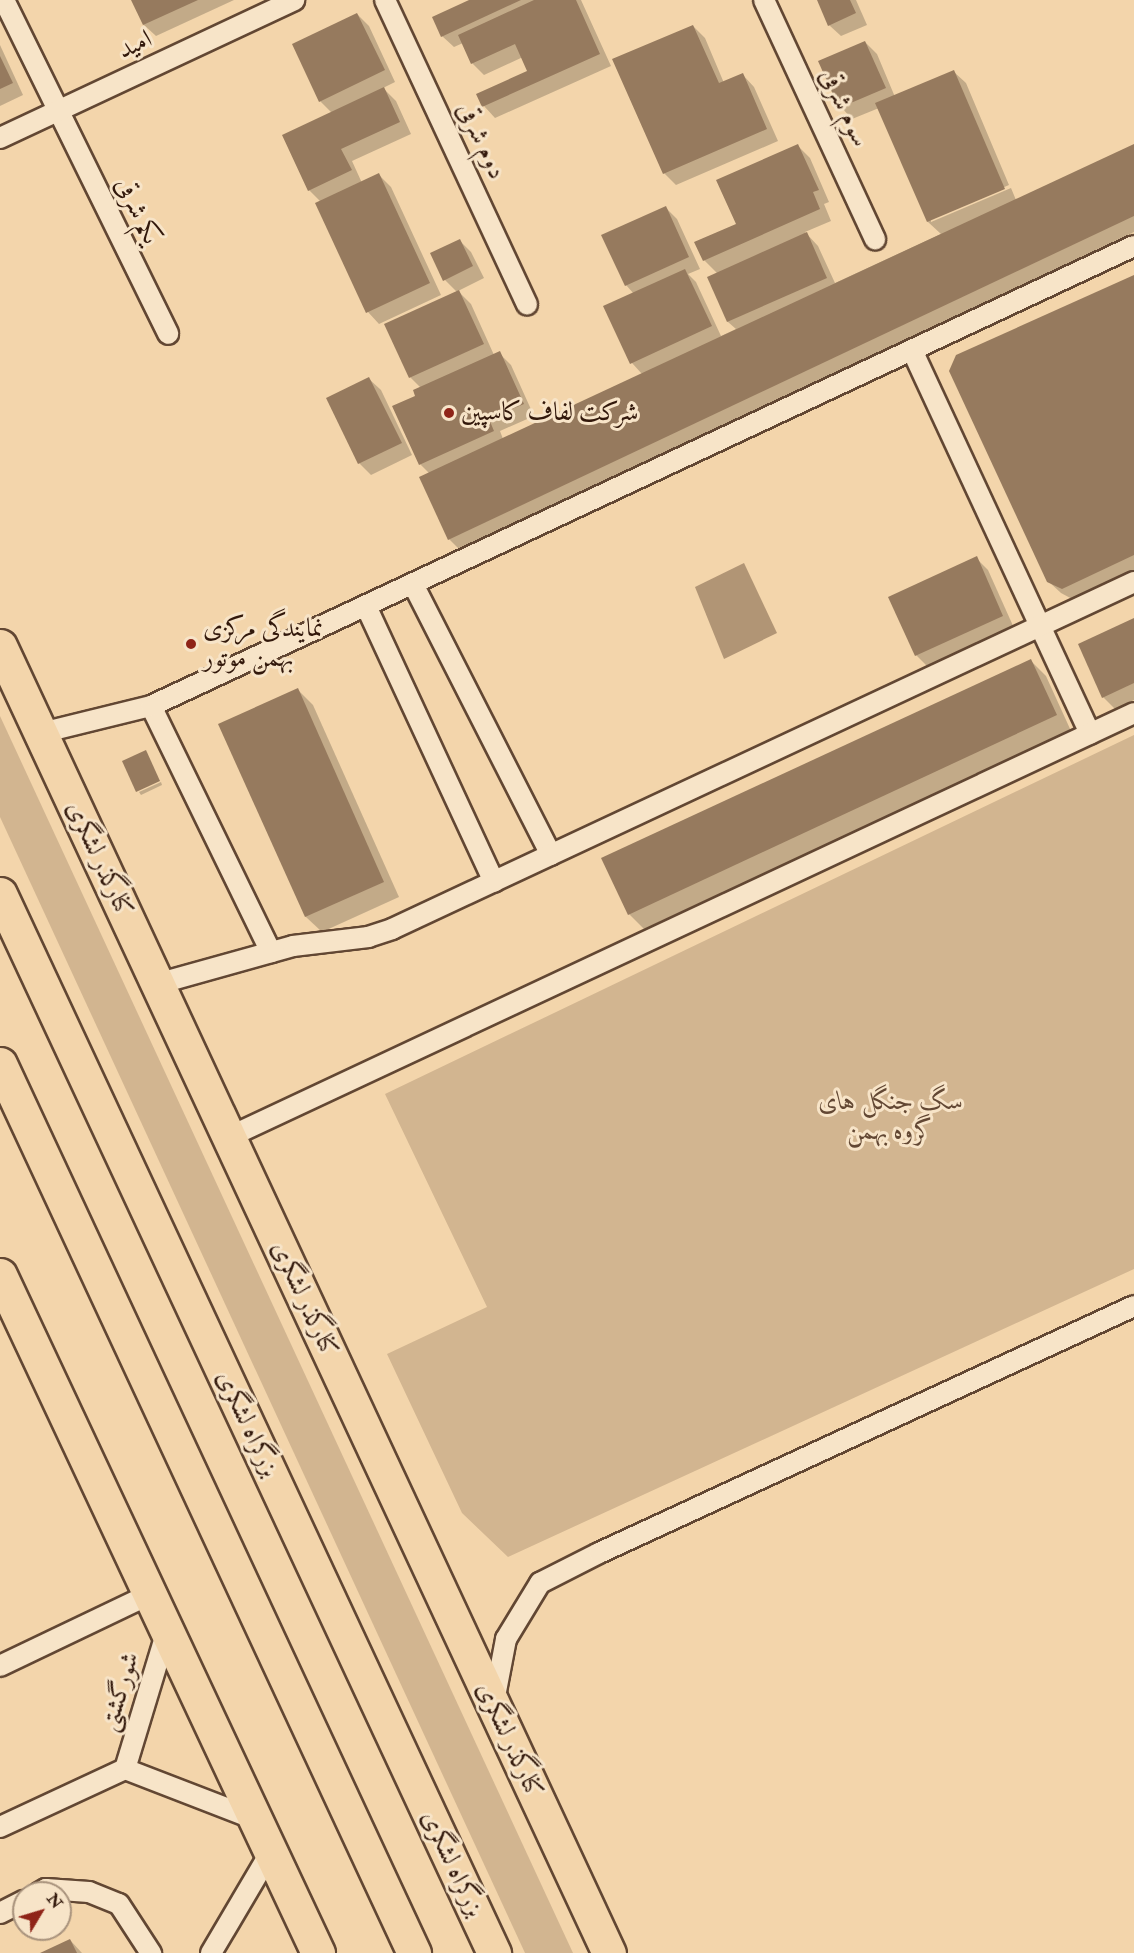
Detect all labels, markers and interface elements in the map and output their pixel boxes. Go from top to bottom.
street label: امید [113,24,157,66]
street label: سوم شرقی [812,64,876,152]
street label: دوم شرقی [450,98,512,184]
street label: یکم شرقی [108,173,166,249]
place label: شرکت لفاف کاسپین [461,397,638,429]
marker: شرکت لفاف کاسپین [442,406,456,420]
place label: نمایندگی مرکزی بهمن موتور [203,613,323,674]
marker: نمایندگی مرکزی بهمن موتور [184,637,198,651]
street label: کنارگذر لشگری [59,796,139,922]
park label: سگ جنگل های گروه بهمن [818,1086,964,1148]
street label: کنارگذر لشگری [264,1236,344,1362]
street label: بزرگراه لشگری [209,1366,285,1482]
street label: شورگشتی [93,1649,147,1735]
street label: کنارگذر لشگری [469,1677,549,1803]
street label: بزرگراه لشگری [414,1806,490,1922]
north arrow [12,1881,72,1941]
text: N [42,1889,67,1913]

